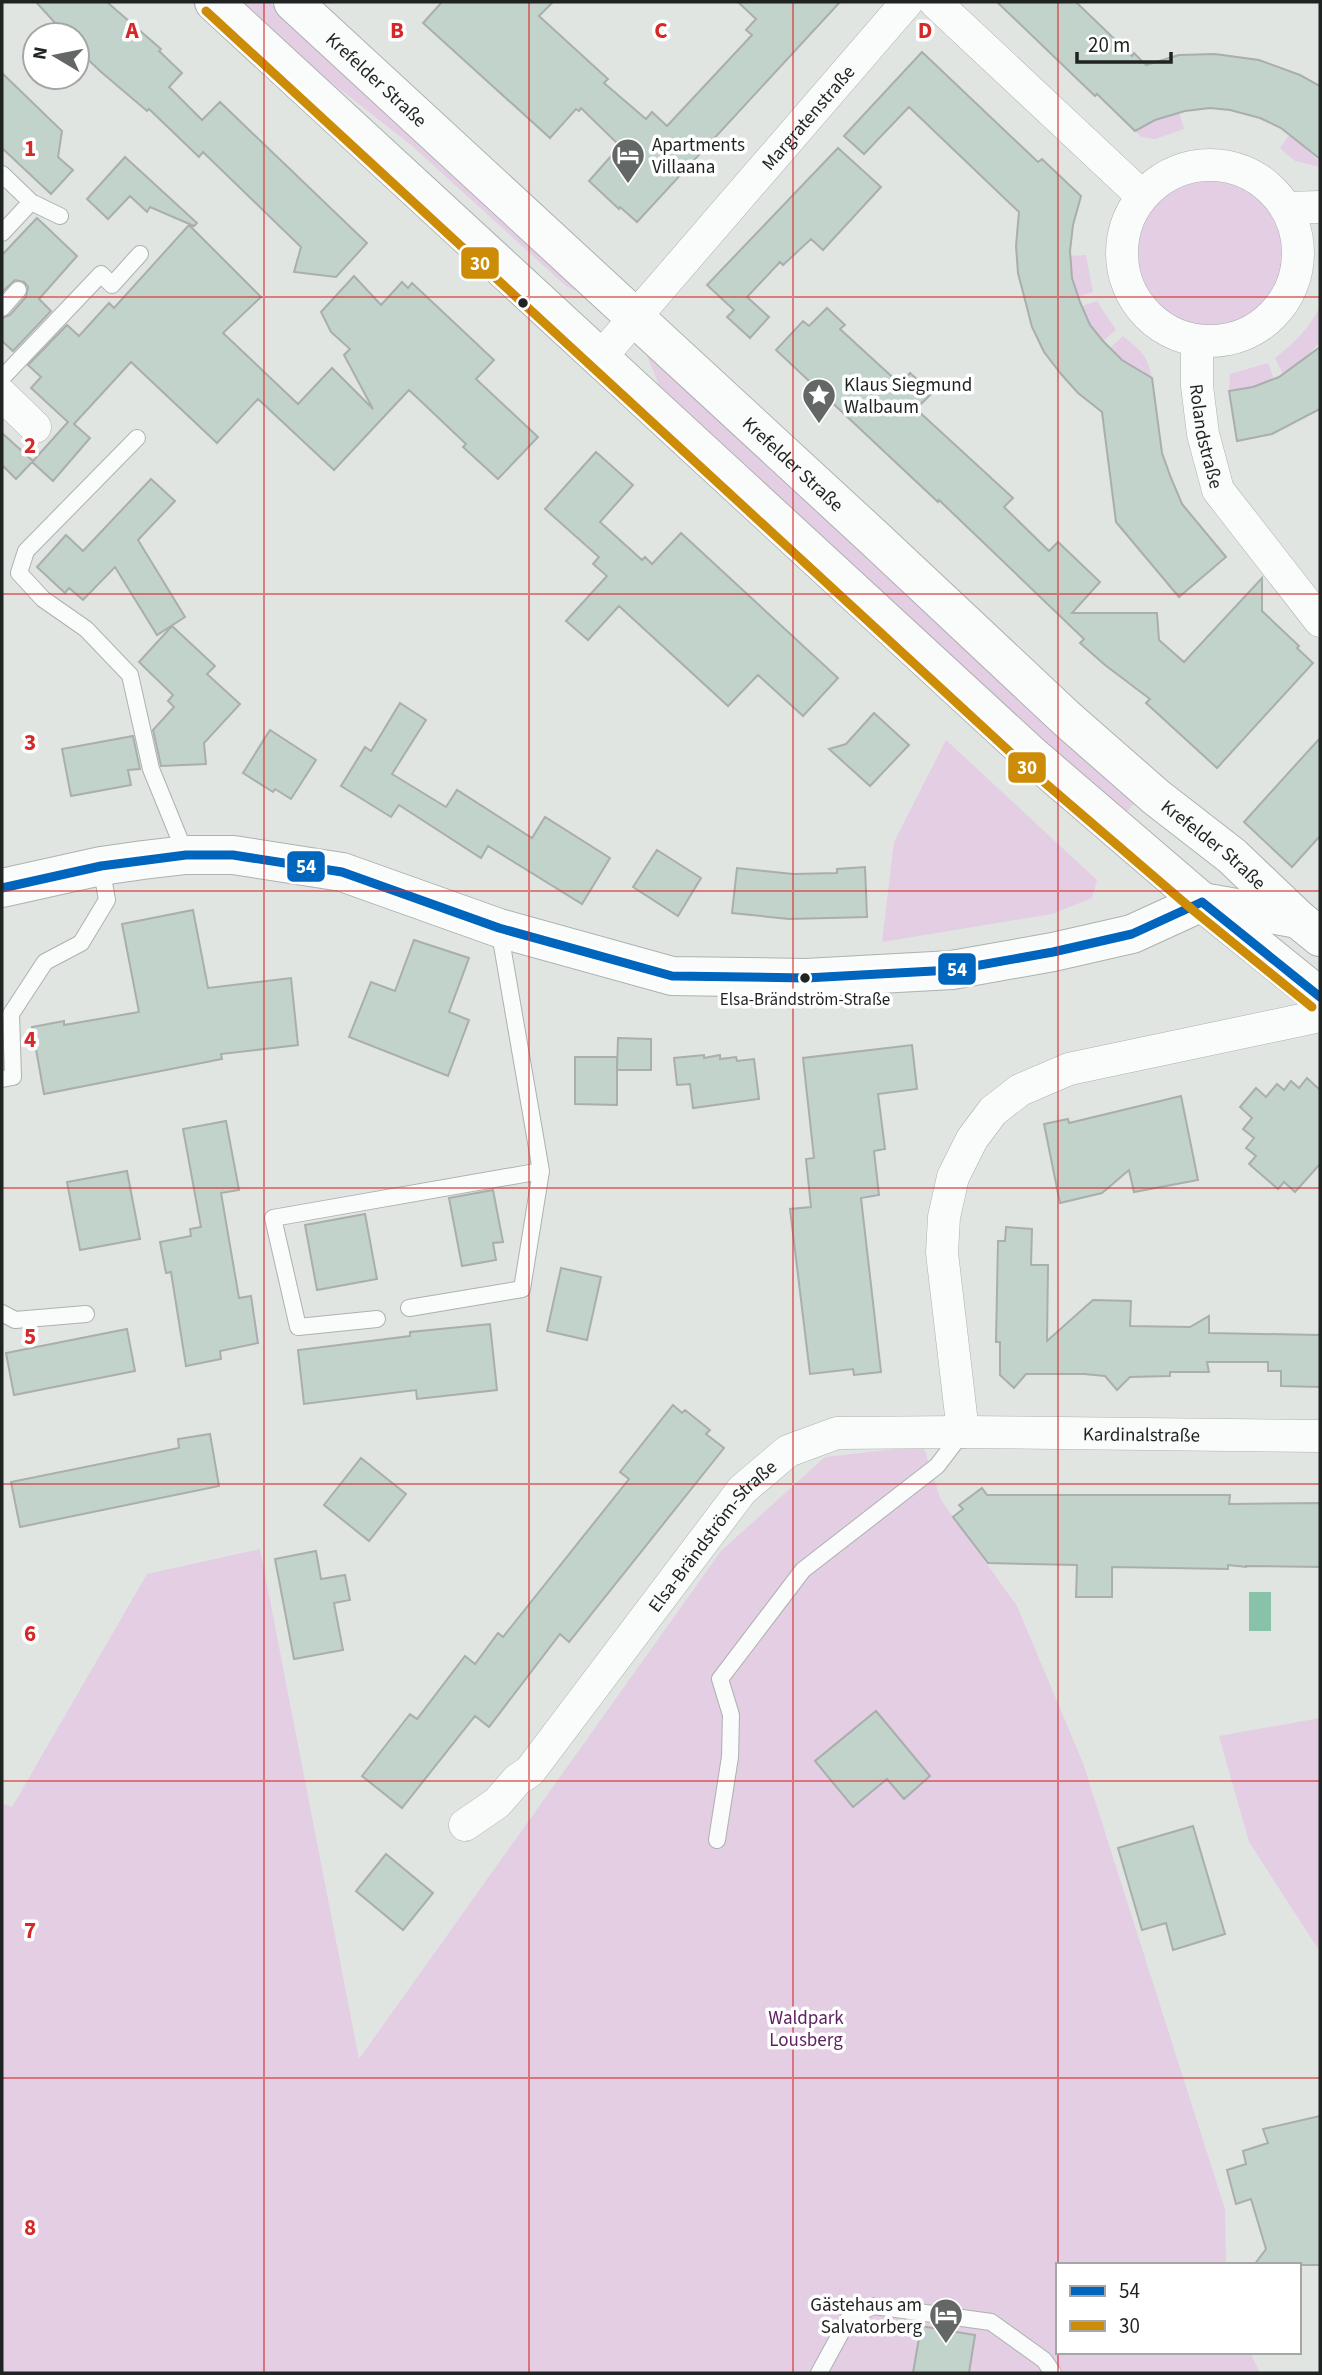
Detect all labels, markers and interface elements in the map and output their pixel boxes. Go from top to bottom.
text: A [124,14,139,47]
text: B [390,14,404,47]
text: C [654,14,668,47]
text: D [918,14,932,47]
north arrow [21,21,91,91]
scale bar [1077,21,1172,65]
street label: Krefelder Straße [319,27,432,134]
text: 20 m [1088,30,1130,60]
text: N [26,45,55,62]
street label: Margratenstraße [756,60,862,177]
text: 1 [24,132,36,165]
place label: Apartments Villaana [652,132,745,181]
hotel icon: Apartments Villaana [609,136,647,185]
line badge: 30 [460,246,500,280]
text: 30 [470,251,490,278]
unlabelled marker [516,296,530,310]
place label: Klaus Siegmund Walbaum [844,372,972,421]
place icon: Klaus Siegmund Walbaum [800,376,838,425]
street label: Rolandstraße [1182,382,1229,492]
street label: Krefelder Straße [736,411,849,519]
text: 2 [24,429,36,462]
text: 3 [24,726,36,759]
line badge: 30 [1007,751,1047,784]
text: 30 [1017,755,1037,782]
street label: Krefelder Straße [1155,794,1271,896]
line badge: 54 [286,850,326,883]
text: 54 [296,854,316,881]
line badge: 54 [937,952,977,986]
text: 54 [947,957,967,984]
marker: Elsa-Brändström-Straße [798,971,812,985]
place label: Elsa-Brändström-Straße [720,988,890,1012]
text: 4 [24,1023,36,1056]
text: 5 [24,1320,36,1353]
street label: Kardinalstraße [1083,1421,1200,1450]
street label: Elsa-Brändström-Straße [642,1454,783,1618]
text: 6 [24,1617,36,1650]
text: 7 [24,1914,36,1947]
park label: Waldpark Lousberg [768,2005,844,2054]
text: 8 [24,2211,36,2244]
legend [1056,2263,1301,2354]
text: 54 [1119,2276,1140,2306]
place label: Gästehaus am Salvatorberg [810,2292,922,2341]
hotel icon: Gästehaus am Salvatorberg [927,2296,965,2345]
text: 30 [1119,2311,1140,2341]

